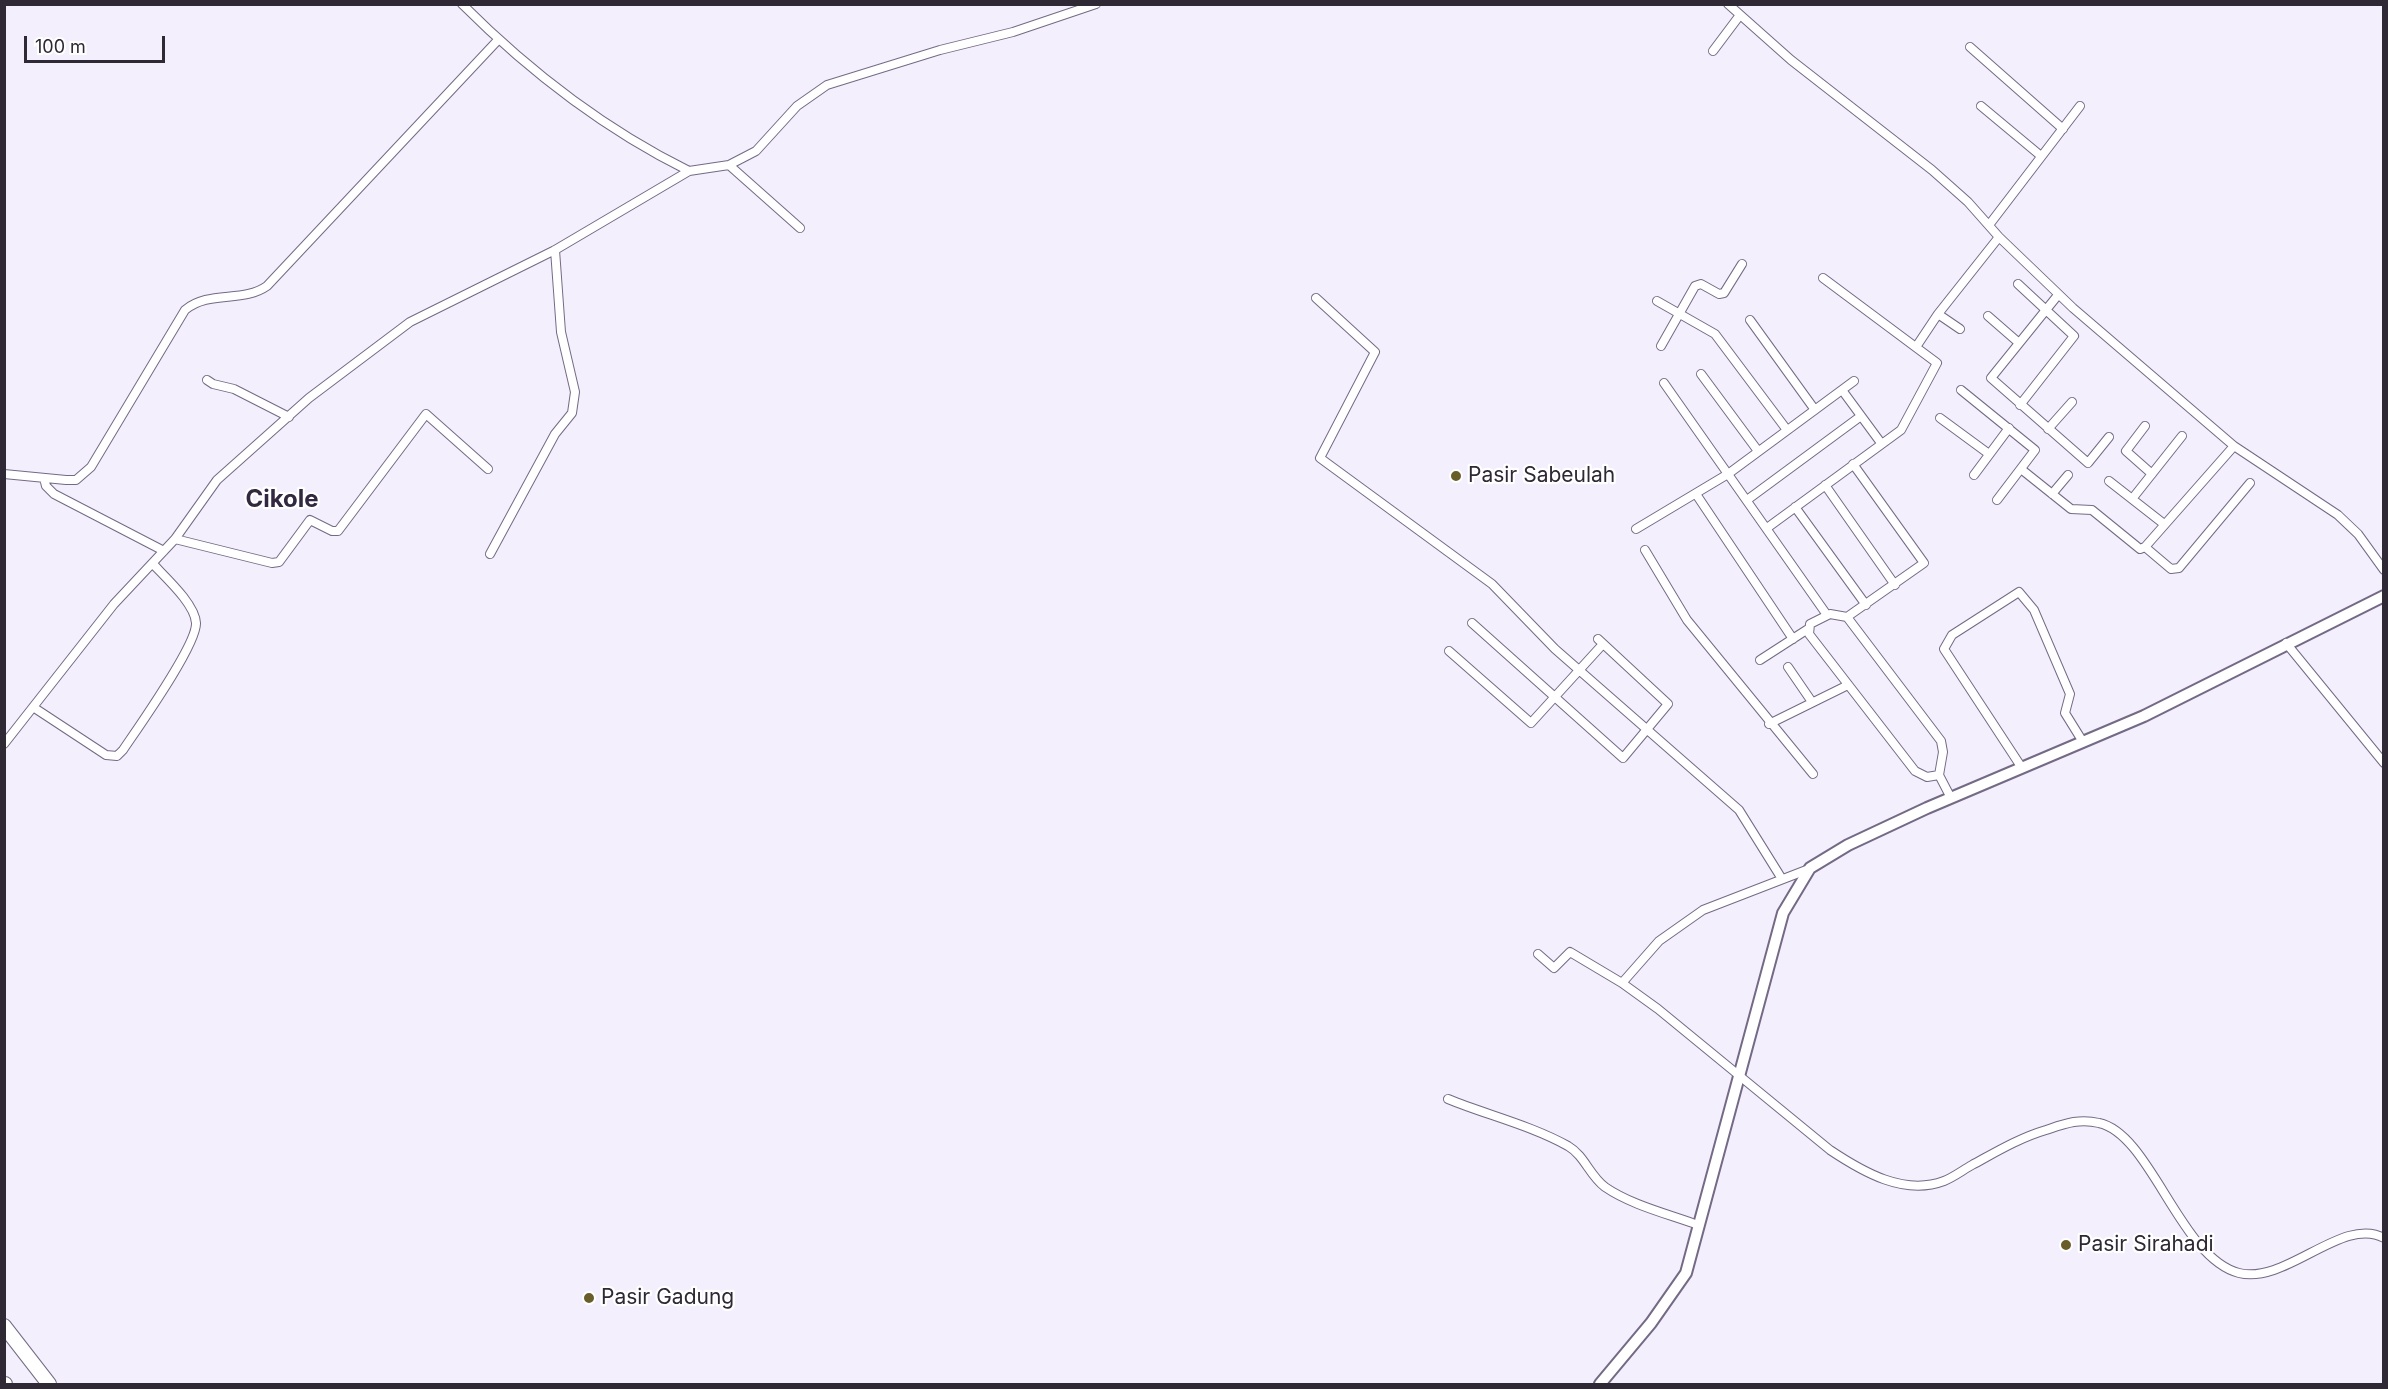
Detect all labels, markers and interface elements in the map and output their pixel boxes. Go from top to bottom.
scale bar [27,24,168,62]
text: 100 m [35,36,86,57]
place label: Pasir Sabeulah [1468,463,1615,489]
marker: Pasir Sabeulah [1449,469,1463,483]
district label: Cikole [245,486,319,514]
place label: Pasir Sirahadi [2078,1232,2214,1258]
marker: Pasir Sirahadi [2059,1238,2073,1252]
place label: Pasir Gadung [601,1285,734,1311]
marker: Pasir Gadung [582,1291,596,1305]

